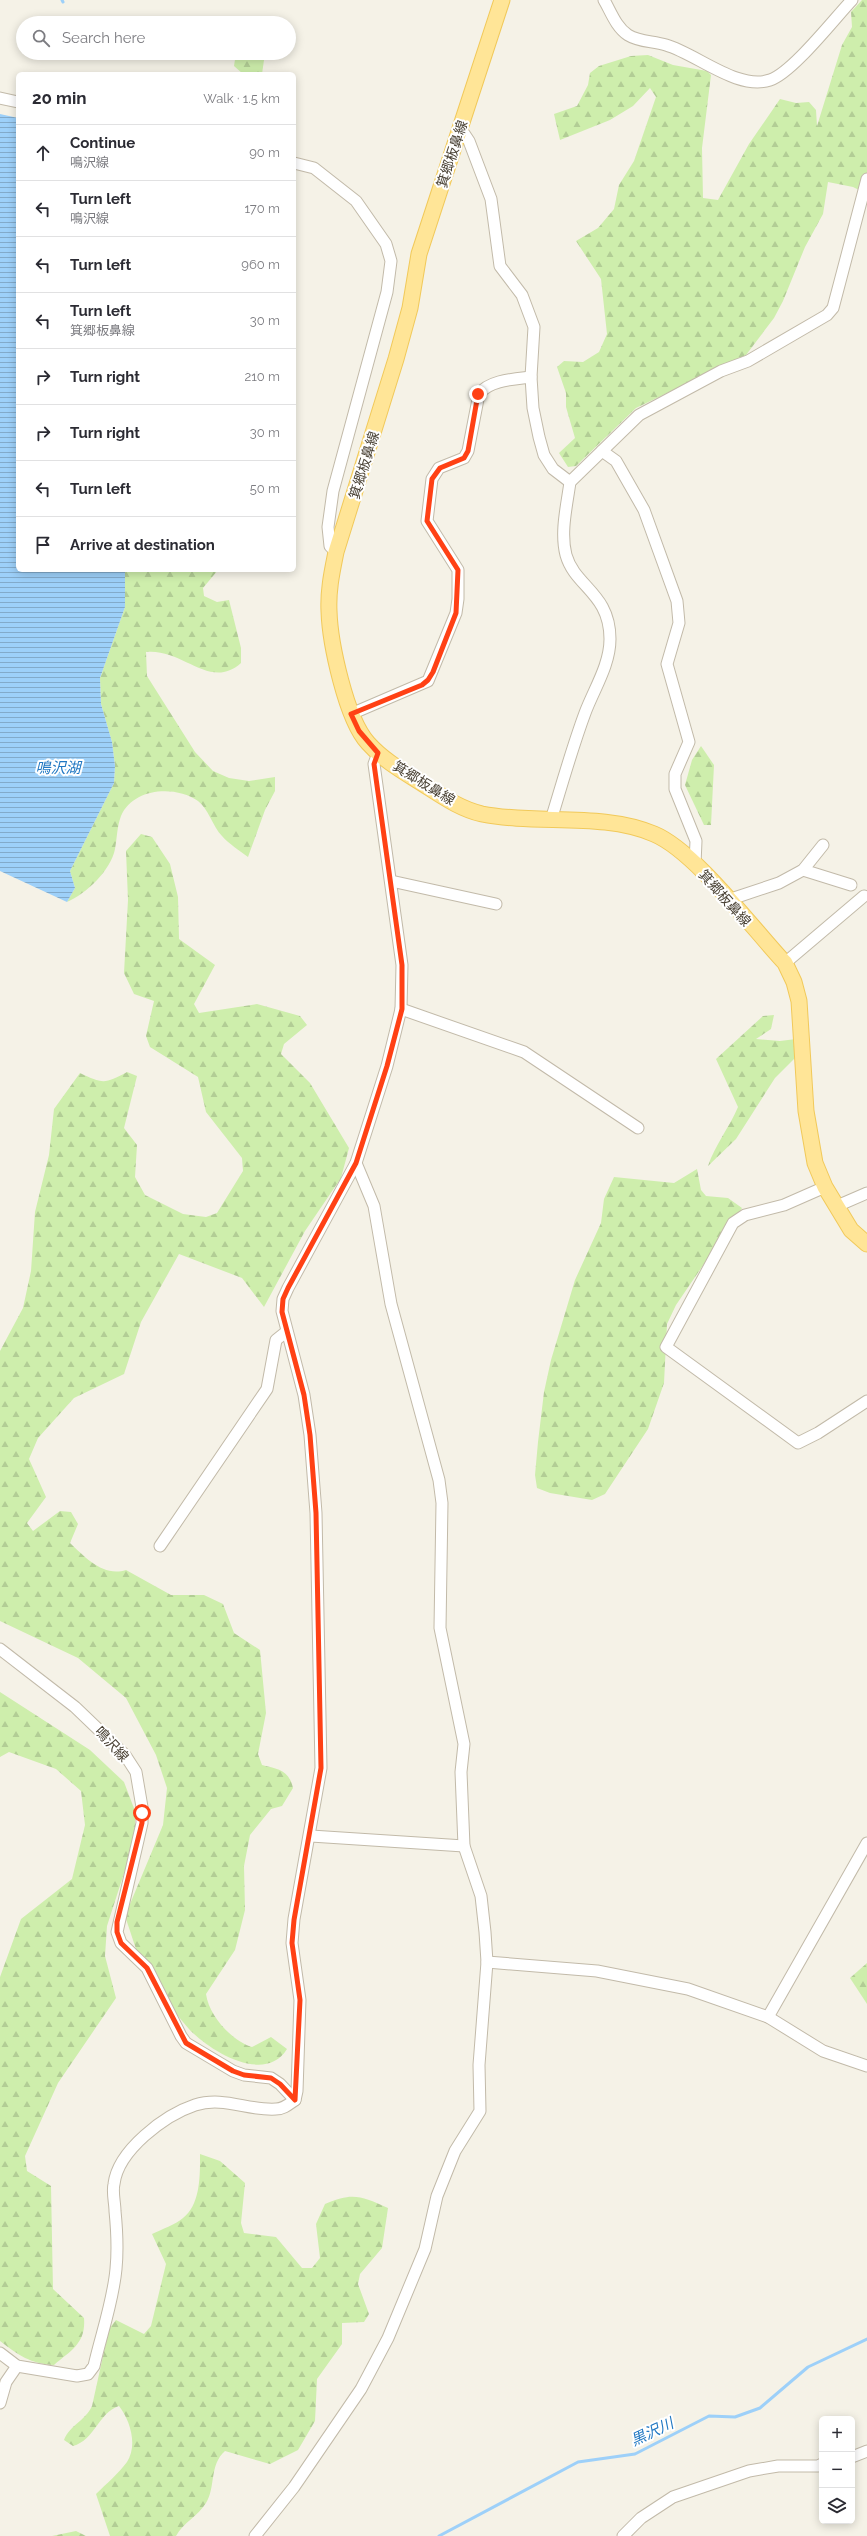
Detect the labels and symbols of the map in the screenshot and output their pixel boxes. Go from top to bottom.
street label: 箕郷板鼻線 [434,118,470,190]
route end [469,385,487,403]
street label: 箕郷板鼻線 [346,429,382,501]
street label: 箕郷板鼻線 [390,758,458,808]
water label: 鳴沢湖 [35,759,82,777]
street label: 箕郷板鼻線 [696,867,754,929]
street label: 鳴沢線 [92,1723,132,1765]
route start [133,1804,151,1822]
water label: 黒沢川 [628,2413,678,2450]

